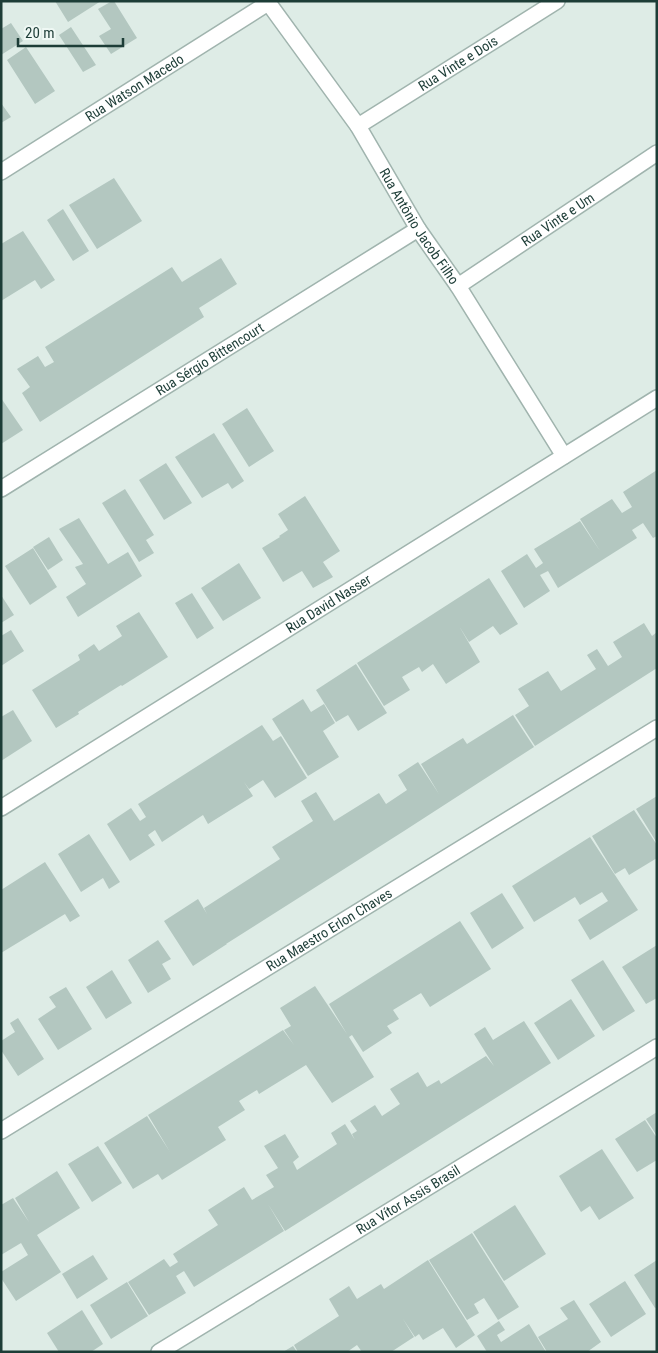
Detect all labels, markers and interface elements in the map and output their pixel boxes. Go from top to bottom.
scale bar [18,15,122,47]
text: 20 m [25,24,55,42]
street label: Rua Vinte e Dois [415,32,500,94]
street label: Rua Watson Macedo [82,50,187,125]
street label: Rua Antônio Jacob Filho [376,165,462,287]
street label: Rua Vinte e Um [518,189,597,249]
street label: Rua Sérgio Bittencourt [153,319,267,398]
street label: Rua David Nasser [283,571,374,636]
street label: Rua Maestro Erlon Chaves [263,885,395,974]
street label: Rua Vítor Assis Brasil [353,1162,463,1237]

